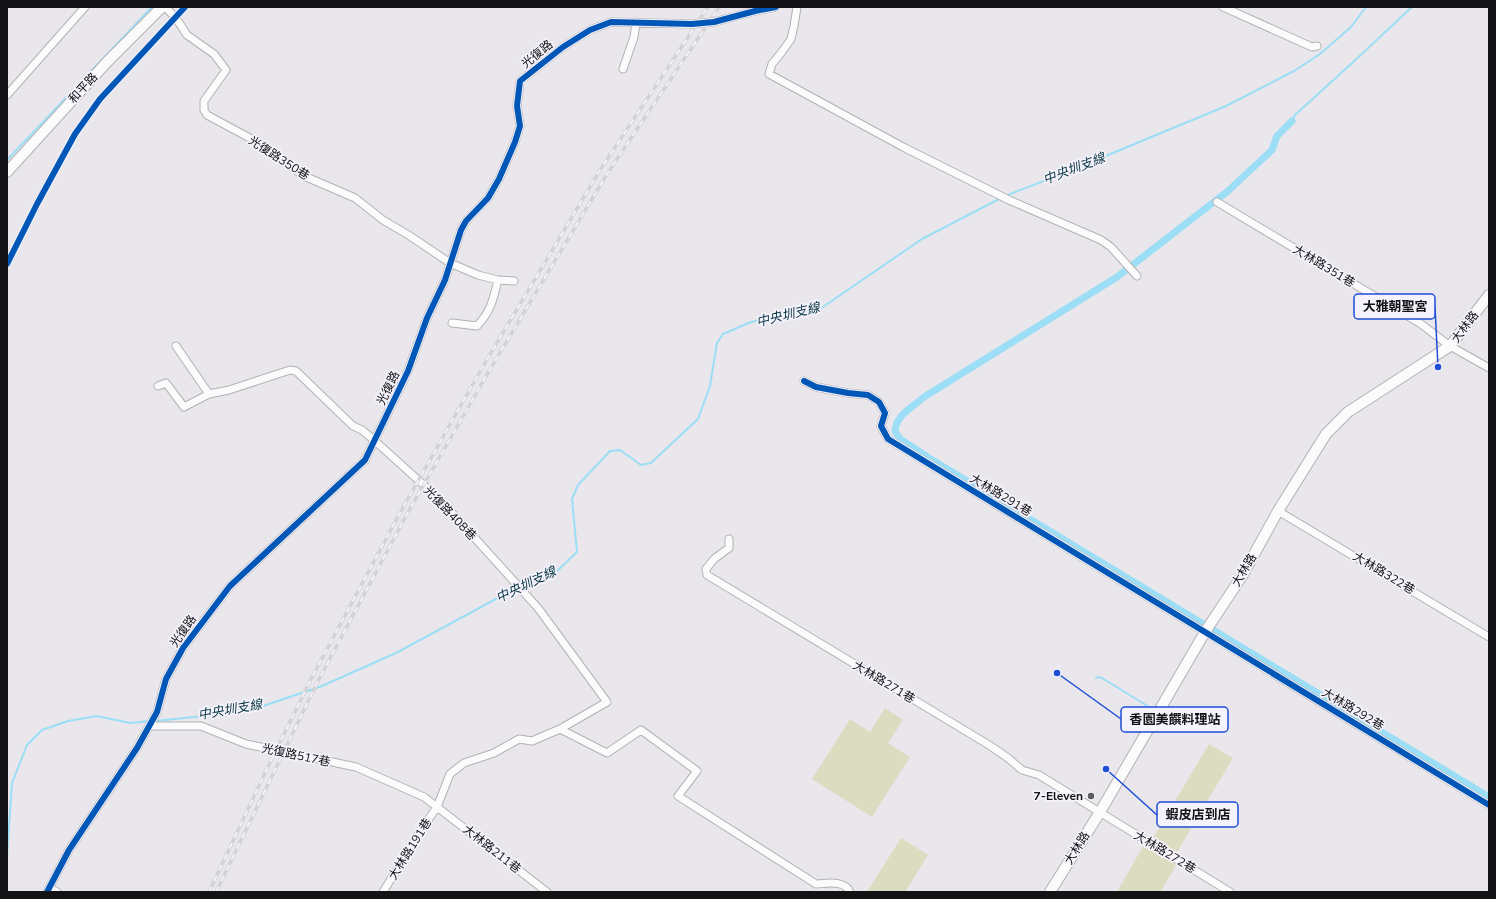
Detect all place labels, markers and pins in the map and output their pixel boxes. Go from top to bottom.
callout: 大雅朝聖宮 [1354,294,1435,319]
callout: 香園美饌料理站 [1121,707,1228,732]
place label: 7-Eleven [1034,788,1083,804]
marker: 7-Eleven [1086,791,1096,801]
callout: 蝦皮店到店 [1157,802,1238,827]

